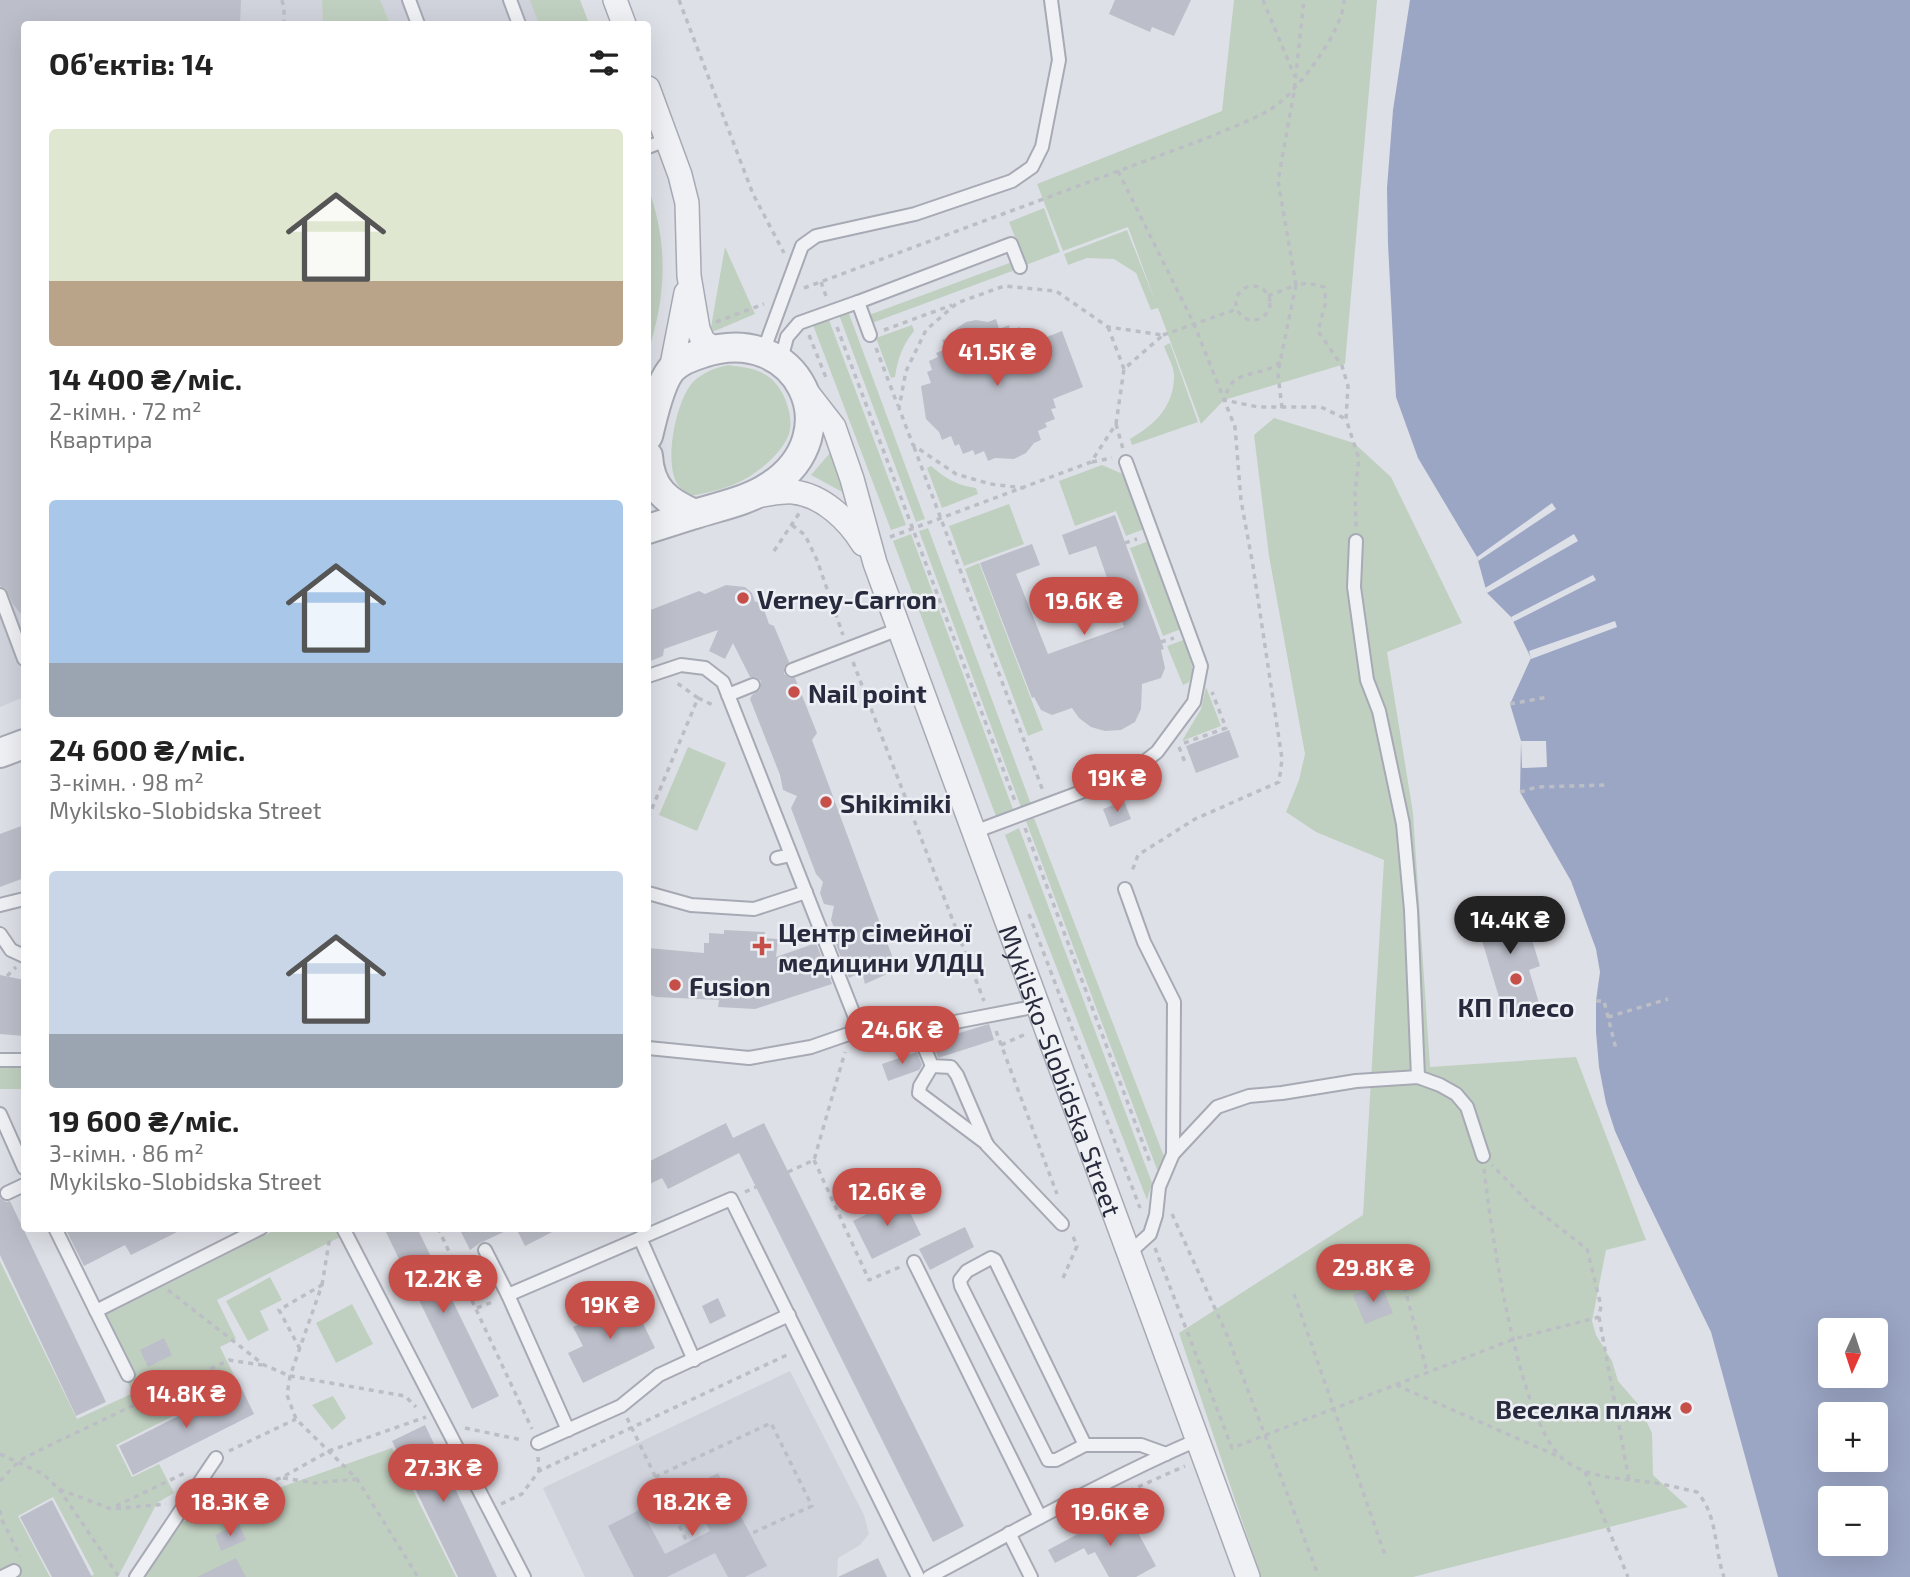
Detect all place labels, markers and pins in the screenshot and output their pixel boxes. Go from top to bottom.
pin: 41.5K ₴ [932,328,1062,388]
pin: 19.6K ₴ [1019,578,1149,637]
place label: Verney-Carron [757,583,937,615]
marker: Verney-Carron [735,590,751,606]
place label: Nail point [808,677,927,708]
marker: Nail point [786,684,802,700]
pin: 19K ₴ [1068,754,1166,814]
place label: Shikimiki [840,787,952,818]
marker: Shikimiki [818,794,834,810]
pin: 14.4K ₴ [1445,897,1575,956]
place label: Центр сімейної медицини УЛДЦ [778,916,984,977]
marker: Центр сімейної медицини УЛДЦ [752,936,772,956]
place label: Fusion [689,970,771,1001]
marker: КП Плесо [1508,971,1524,987]
marker: Fusion [667,977,683,993]
place label: КП Плесо [1458,991,1574,1022]
pin: 24.6K ₴ [837,1006,967,1066]
pin: 12.6K ₴ [822,1168,952,1228]
pin: 29.8K ₴ [1308,1244,1438,1304]
pin: 12.2K ₴ [378,1256,508,1315]
pin: 19K ₴ [561,1282,659,1341]
pin: 14.8K ₴ [121,1370,251,1430]
place label: Веселка пляж [1495,1393,1672,1424]
marker: Веселка пляж [1678,1400,1694,1416]
pin: 27.3K ₴ [378,1444,508,1504]
pin: 18.3K ₴ [165,1478,295,1538]
pin: 18.2K ₴ [627,1478,757,1538]
pin: 19.6K ₴ [1045,1488,1175,1548]

